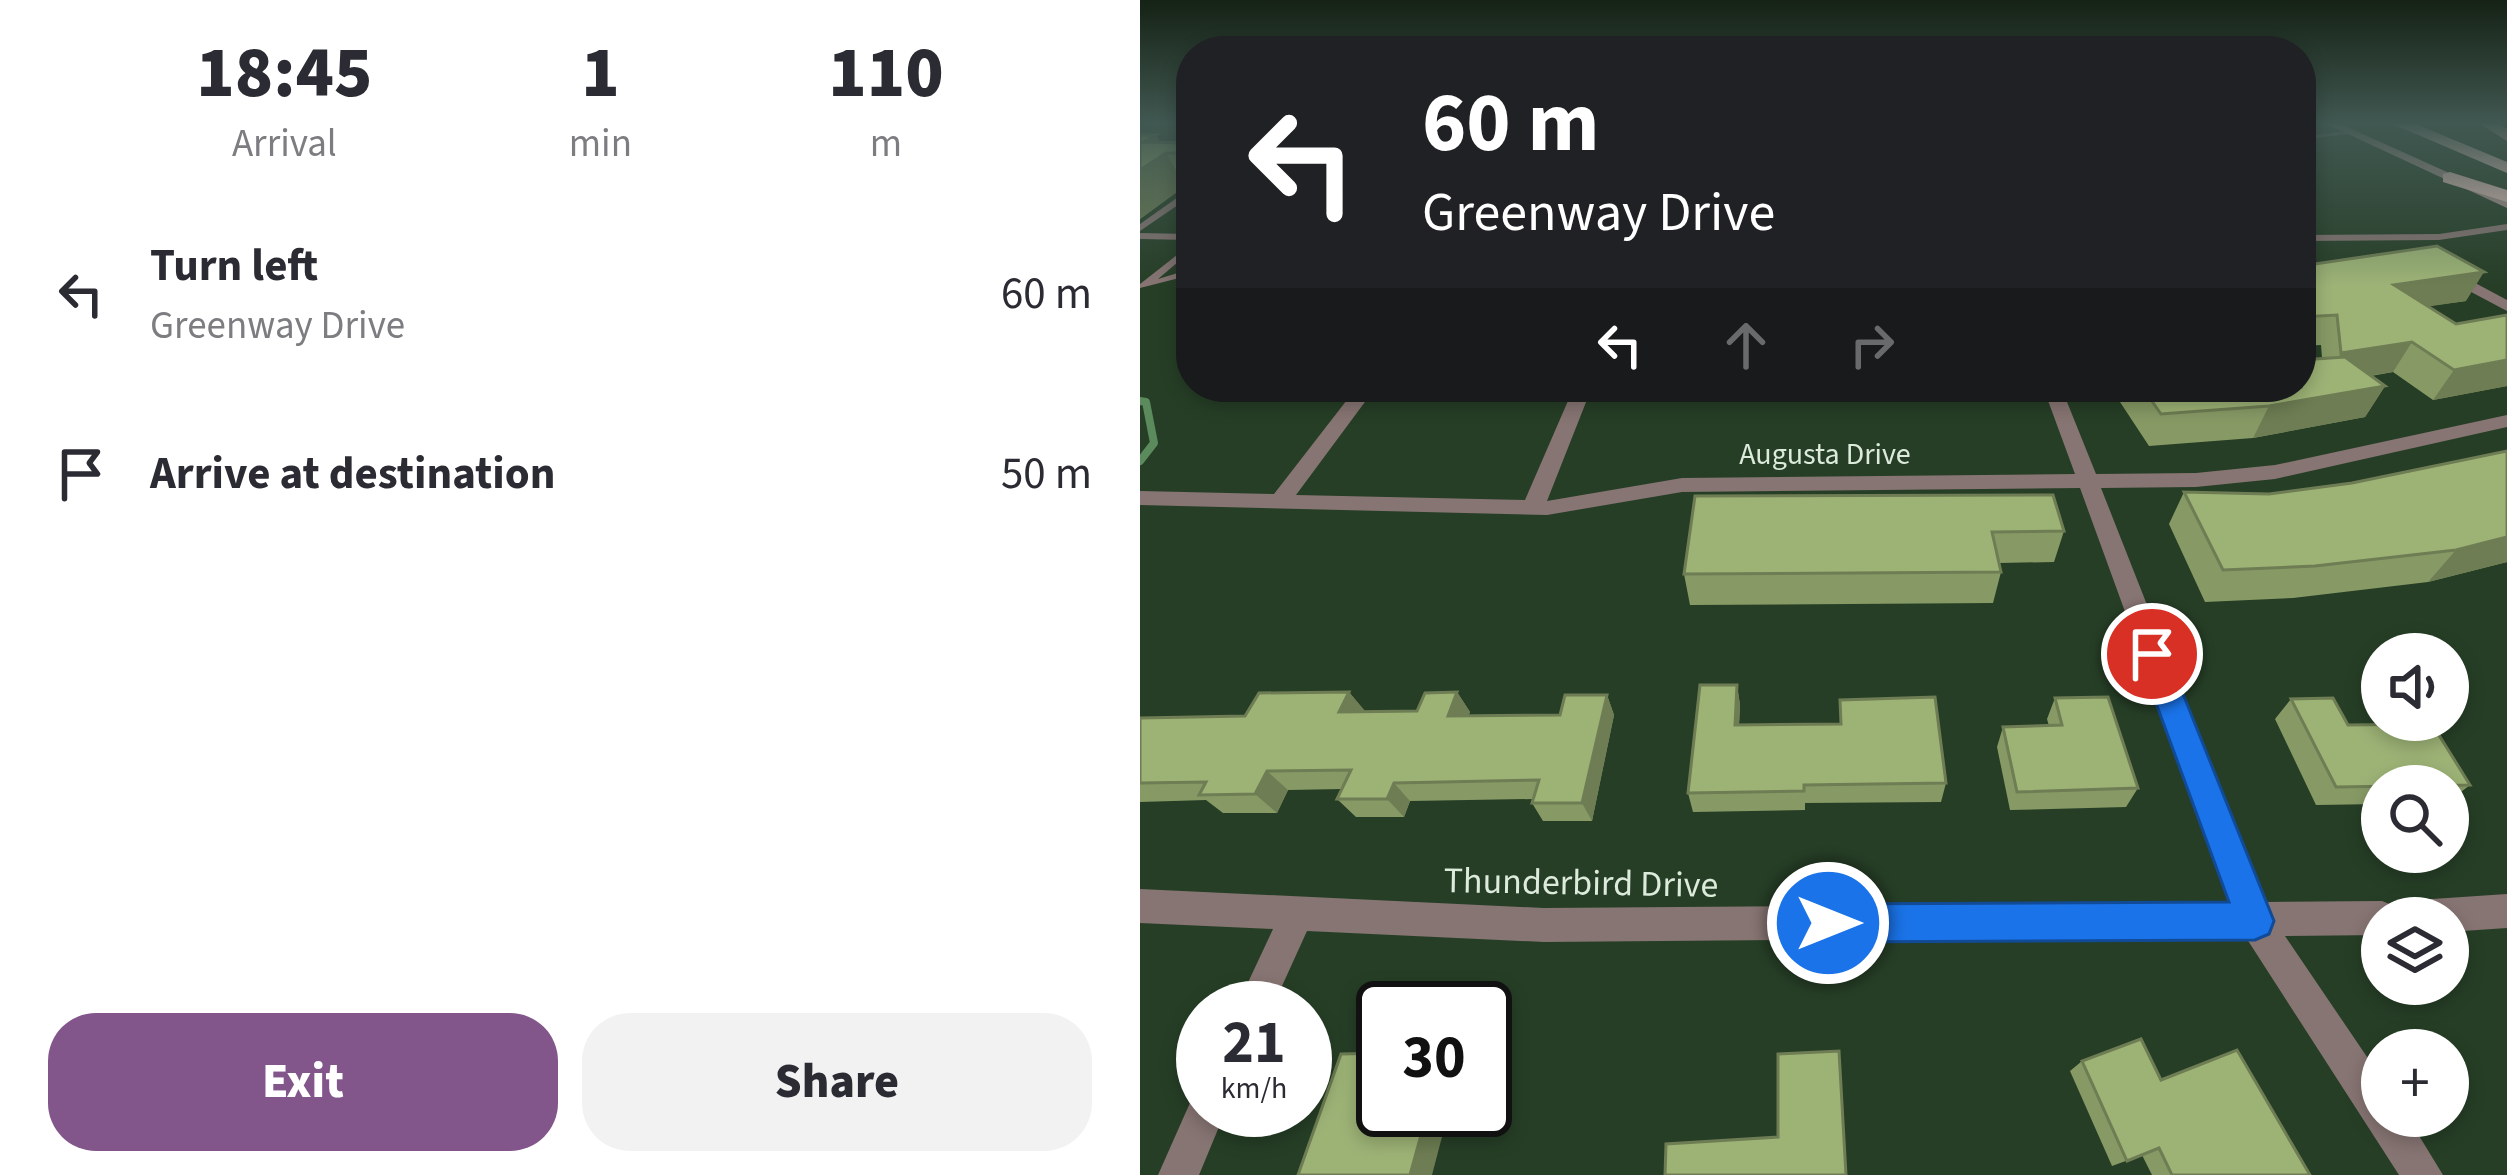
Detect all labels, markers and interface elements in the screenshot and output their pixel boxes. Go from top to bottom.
text: 18:45 [196,22,372,125]
text: 1 [581,22,620,125]
text: 110 [828,22,944,125]
text: 60 m [1422,64,1600,184]
icon: left [1224,84,1380,240]
text: Arrival [232,116,337,172]
text: min [569,116,632,172]
text: m [870,116,902,172]
text: Greenway Drive [1422,175,1775,252]
text: Turn left [150,234,318,298]
icon: left [48,261,114,327]
text: 60 m [1001,262,1092,326]
text: Greenway Drive [150,298,405,354]
icon: left [1587,312,1653,378]
icon: ahead [1713,312,1779,378]
icon: right [1839,312,1905,378]
street label: Augusta Drive [1739,433,1911,476]
icon: arrive [48,441,114,507]
text: Arrive at destination [150,442,555,506]
text: 50 m [1001,442,1092,506]
pin [2101,603,2203,705]
icon: arrive [2119,621,2185,687]
map controls [2361,633,2469,1137]
button: sound [2361,633,2469,741]
button: search [2361,765,2469,873]
street label: Thunderbird Drive [1443,855,1719,911]
position arrow [1765,860,1891,986]
button: layers [2361,897,2469,1005]
speed limit sign: 30 [1356,981,1512,1137]
text: 21 [1222,1001,1286,1086]
button: Exit [48,1013,558,1151]
button: Share [582,1013,1092,1151]
button: + [2361,1029,2469,1137]
text: km/h [1221,1067,1287,1110]

